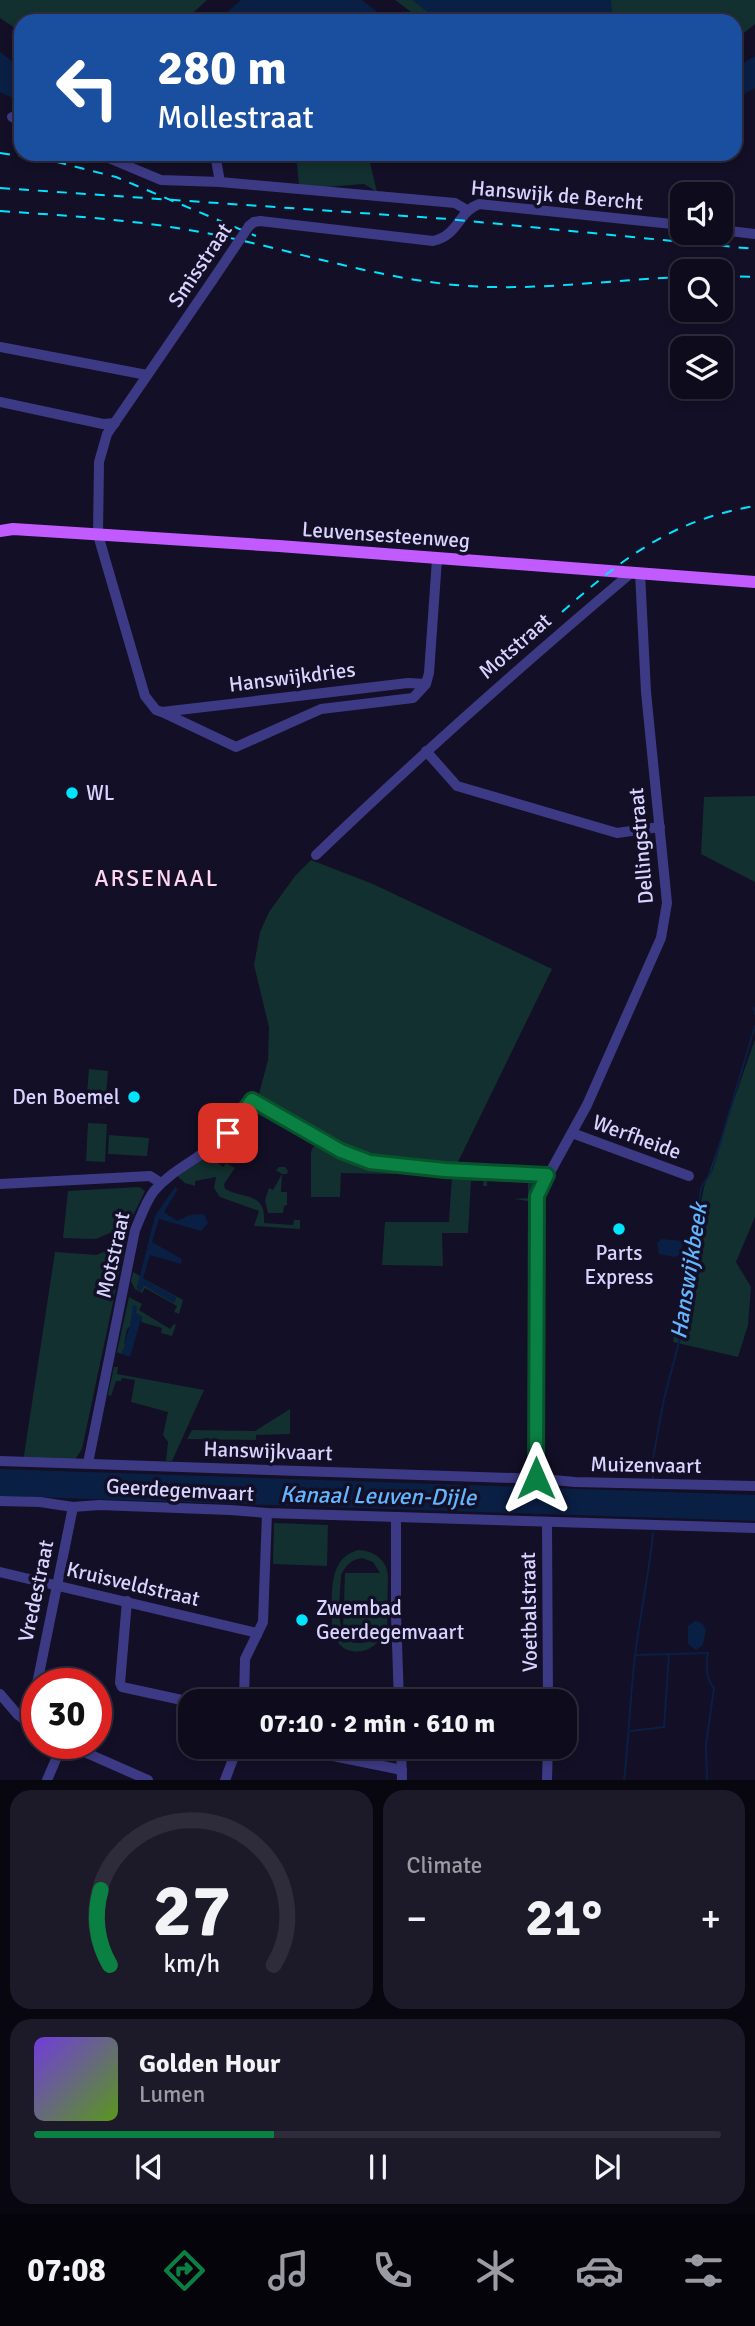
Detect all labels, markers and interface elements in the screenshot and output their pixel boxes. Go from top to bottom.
text: 280 m [157,38,287,98]
icon: left [42,42,133,133]
text: Mollestraat [157,98,314,137]
street label: Hanswijk de Bercht [470,175,644,215]
map controls [670,182,733,399]
button: sound [670,182,733,245]
street label: Smisstraat [162,218,238,312]
button: search [670,259,733,322]
button: layers [670,336,733,399]
street label: Leuvensesteenweg [301,516,471,554]
street label: Motstraat [473,607,557,685]
street label: Hanswijkdries [227,656,357,698]
place label: WL [86,780,115,806]
marker: WL [64,785,80,801]
street label: Dellingstraat [623,787,659,905]
district label: ARSENAAL [94,864,220,893]
place label: Den Boemel [12,1084,120,1110]
marker: Den Boemel [126,1089,142,1105]
pin [198,1103,258,1163]
street label: Werfheide [589,1109,685,1165]
icon: arrive [209,1114,247,1152]
water label: Hanswijkbeek [664,1198,714,1341]
street label: Motstraat [90,1209,136,1301]
marker: Parts Express [611,1221,627,1237]
place label: Parts Express [585,1240,653,1290]
street label: Hanswijkvaart [203,1436,333,1466]
position arrow [499,1441,573,1515]
street label: Muizenvaart [590,1451,702,1479]
street label: Geerdegemvaart [105,1473,255,1507]
water label: Kanaal Leuven-Dijle [280,1480,478,1512]
street label: Vredestraat [13,1538,59,1644]
street label: Voetbalstraat [515,1552,543,1672]
street label: Kruisveldstraat [64,1556,202,1612]
place label: Zwembad Geerdegemvaart [316,1595,464,1645]
marker: Zwembad Geerdegemvaart [294,1612,310,1628]
speed limit sign: 30 [21,1668,112,1759]
text: 07:10 · 2 min · 610 m [260,1708,495,1740]
text: Climate [407,1851,482,1880]
text: 27 [152,1868,231,1957]
text: 21° [525,1886,602,1950]
text: − [407,1895,427,1942]
text: + [700,1895,721,1942]
text: km/h [163,1948,220,1979]
text: Golden Hour [139,2048,280,2080]
text: Lumen [139,2080,205,2109]
icon: previous [130,2148,168,2186]
icon: pause [359,2148,397,2186]
icon: next [588,2148,626,2186]
icon: directions [160,2246,209,2295]
icon: music [264,2246,313,2295]
icon: phone [368,2246,417,2295]
icon: climate [471,2246,520,2295]
icon: car [575,2246,624,2295]
icon: filters [679,2246,728,2295]
text: 07:08 [27,2251,106,2290]

